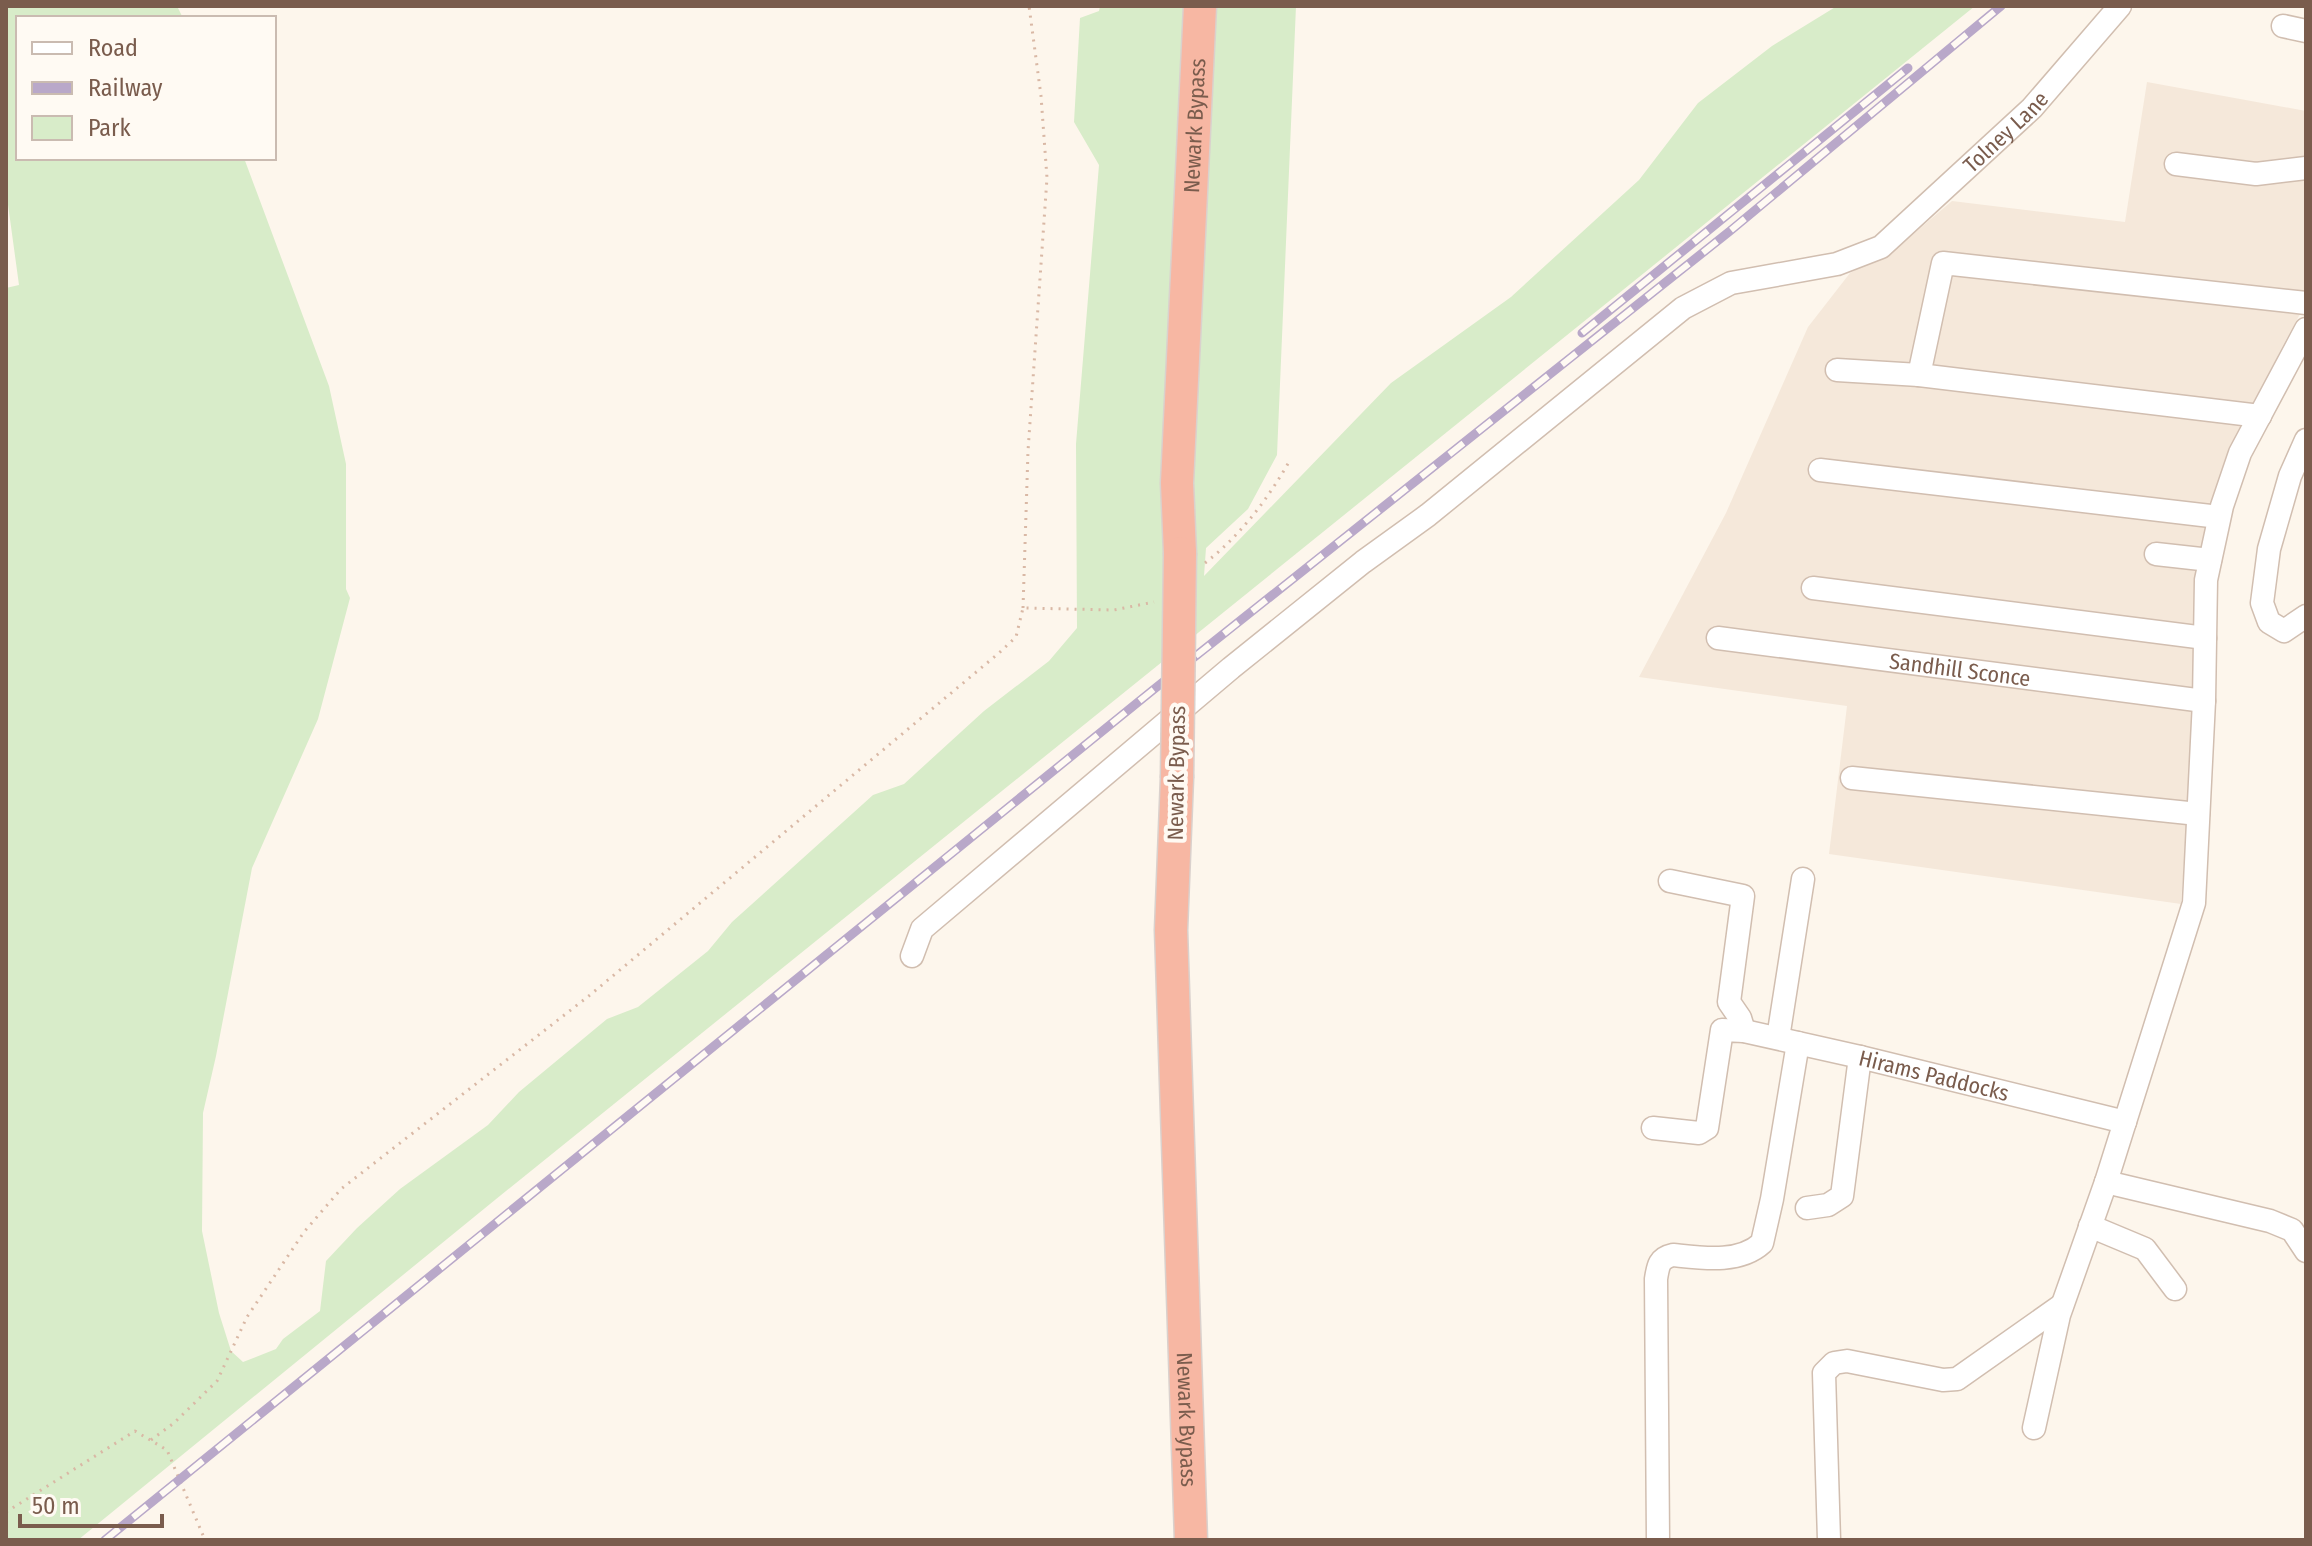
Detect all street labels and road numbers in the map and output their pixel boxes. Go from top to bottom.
street label: Newark Bypass [1178,57,1211,194]
street label: Tolney Lane [1958,86,2054,178]
street label: Sandhill Sconce [1888,647,2032,692]
street label: Newark Bypass [1162,705,1191,841]
street label: Hirams Paddocks [1856,1044,2012,1107]
street label: Newark Bypass [1171,1352,1202,1487]

